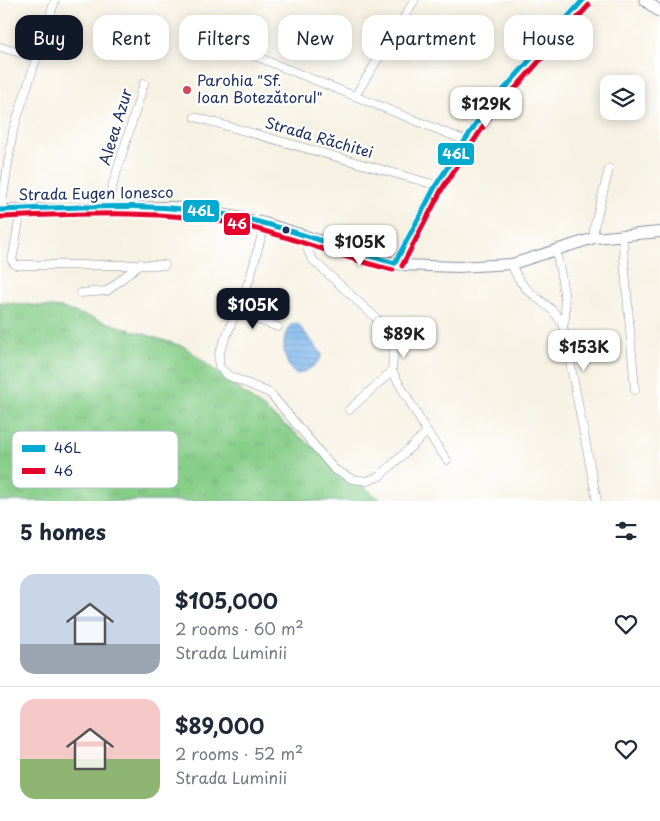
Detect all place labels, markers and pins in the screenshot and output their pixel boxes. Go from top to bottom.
place label: Parohia "Sf. Ioan Botezătorul" [197,68,323,108]
marker: Parohia "Sf. Ioan Botezătorul" [181,84,193,96]
pin: $129K [451,86,521,129]
pin: $105K [325,224,395,267]
unlabelled marker [281,225,291,235]
pin: $105K [218,288,288,330]
pin: $89K [374,316,434,359]
pin: $153K [549,330,619,372]

